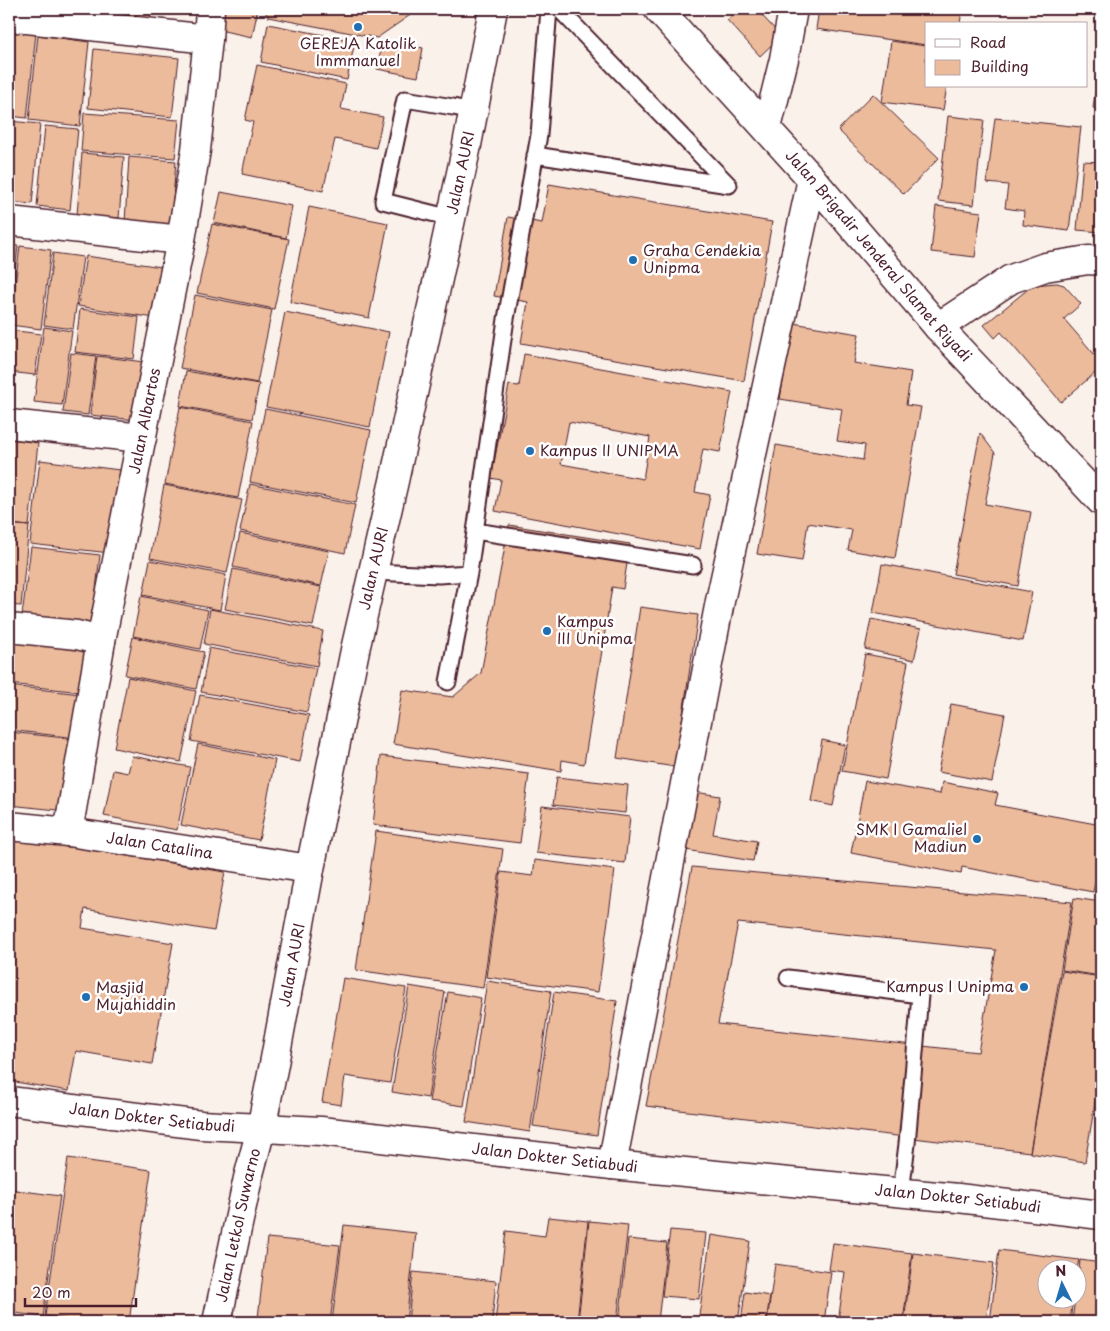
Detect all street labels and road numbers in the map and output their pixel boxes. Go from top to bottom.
street label: Jalan AURI [439,129,479,216]
street label: Jalan Brigadir Jenderal Slamet Riyadi [781,144,978,366]
street label: Jalan Albartos [122,366,165,476]
street label: Jalan AURI [352,524,393,612]
street label: Jalan Catalina [105,825,215,864]
street label: Jalan AURI [272,921,310,1008]
street label: Jalan Dokter Setiabudi [68,1096,236,1137]
street label: Jalan Dokter Setiabudi [471,1136,639,1177]
street label: Jalan Letkol Suwarno [209,1145,265,1304]
street label: Jalan Dokter Setiabudi [874,1177,1042,1218]

